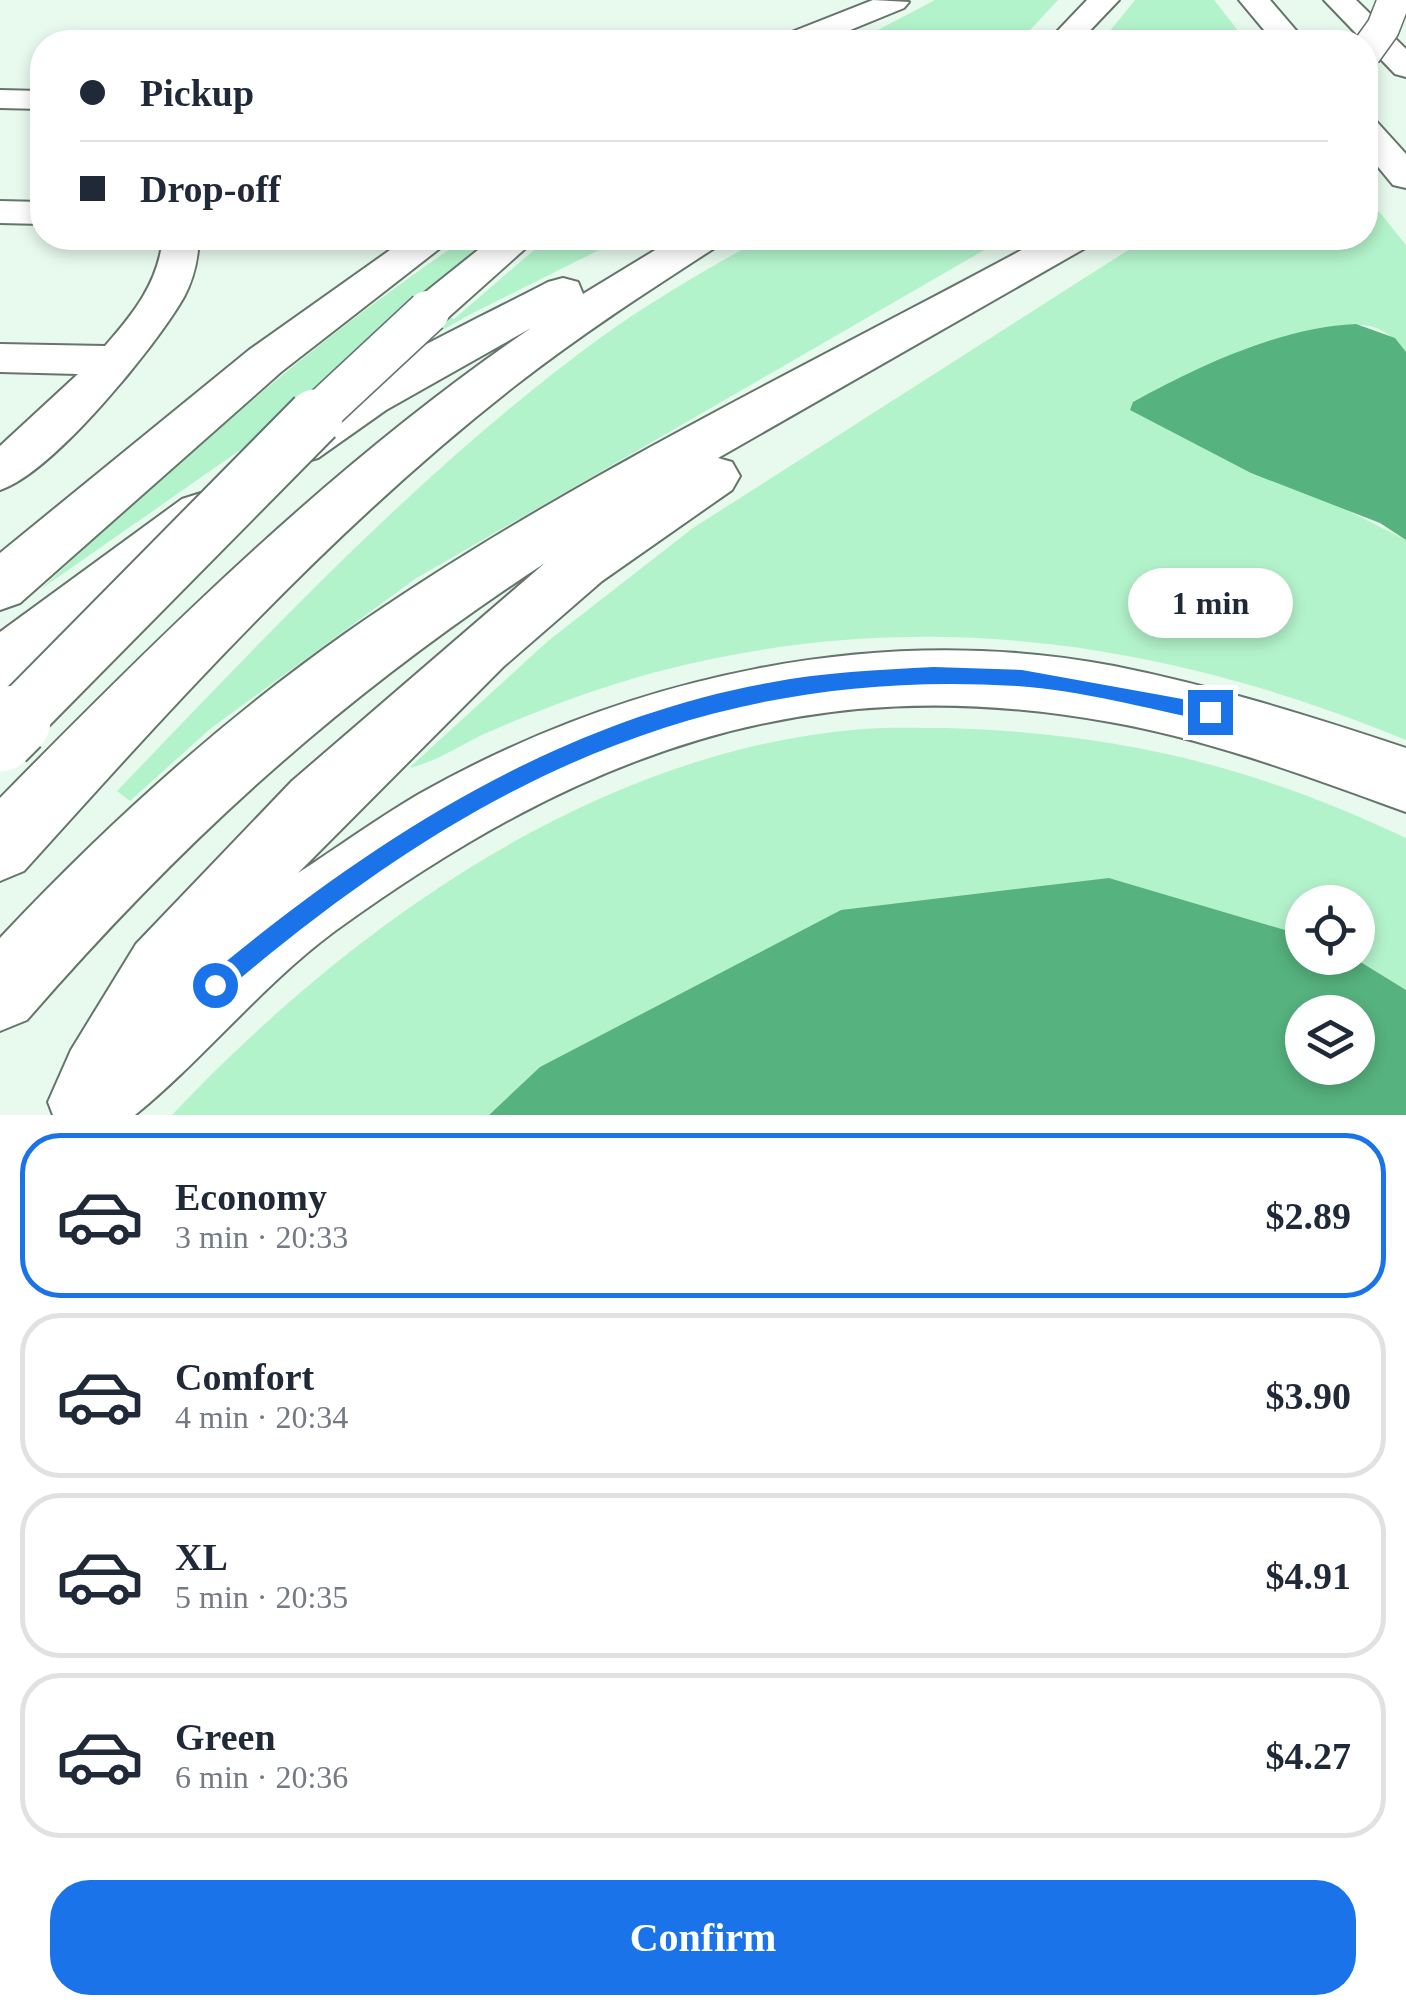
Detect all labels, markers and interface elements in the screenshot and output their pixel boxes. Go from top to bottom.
text: Pickup [140,72,254,114]
text: Drop-off [140,168,281,210]
callout: 1 min [1128,567,1292,637]
text: 1 min [1172,585,1249,621]
route end [1188,690,1233,735]
map controls [1285,885,1375,1085]
button: locate [1285,885,1375,975]
route start [193,963,238,1008]
button: layers [1285,995,1375,1085]
icon: car [55,1171,145,1261]
text: Economy [175,1176,327,1218]
text: $2.89 [1266,1195,1351,1237]
text: 3 min · 20:33 [175,1219,348,1255]
icon: car [55,1351,145,1441]
text: Comfort [175,1356,314,1398]
text: $3.90 [1266,1375,1351,1417]
text: 4 min · 20:34 [175,1399,348,1435]
icon: car [55,1531,145,1621]
text: XL [175,1536,228,1578]
text: $4.91 [1266,1555,1351,1597]
text: 5 min · 20:35 [175,1579,348,1615]
icon: car [55,1711,145,1801]
text: Green [175,1716,276,1758]
text: $4.27 [1266,1735,1351,1777]
text: 6 min · 20:36 [175,1759,348,1795]
button: Confirm [50,1880,1356,1995]

